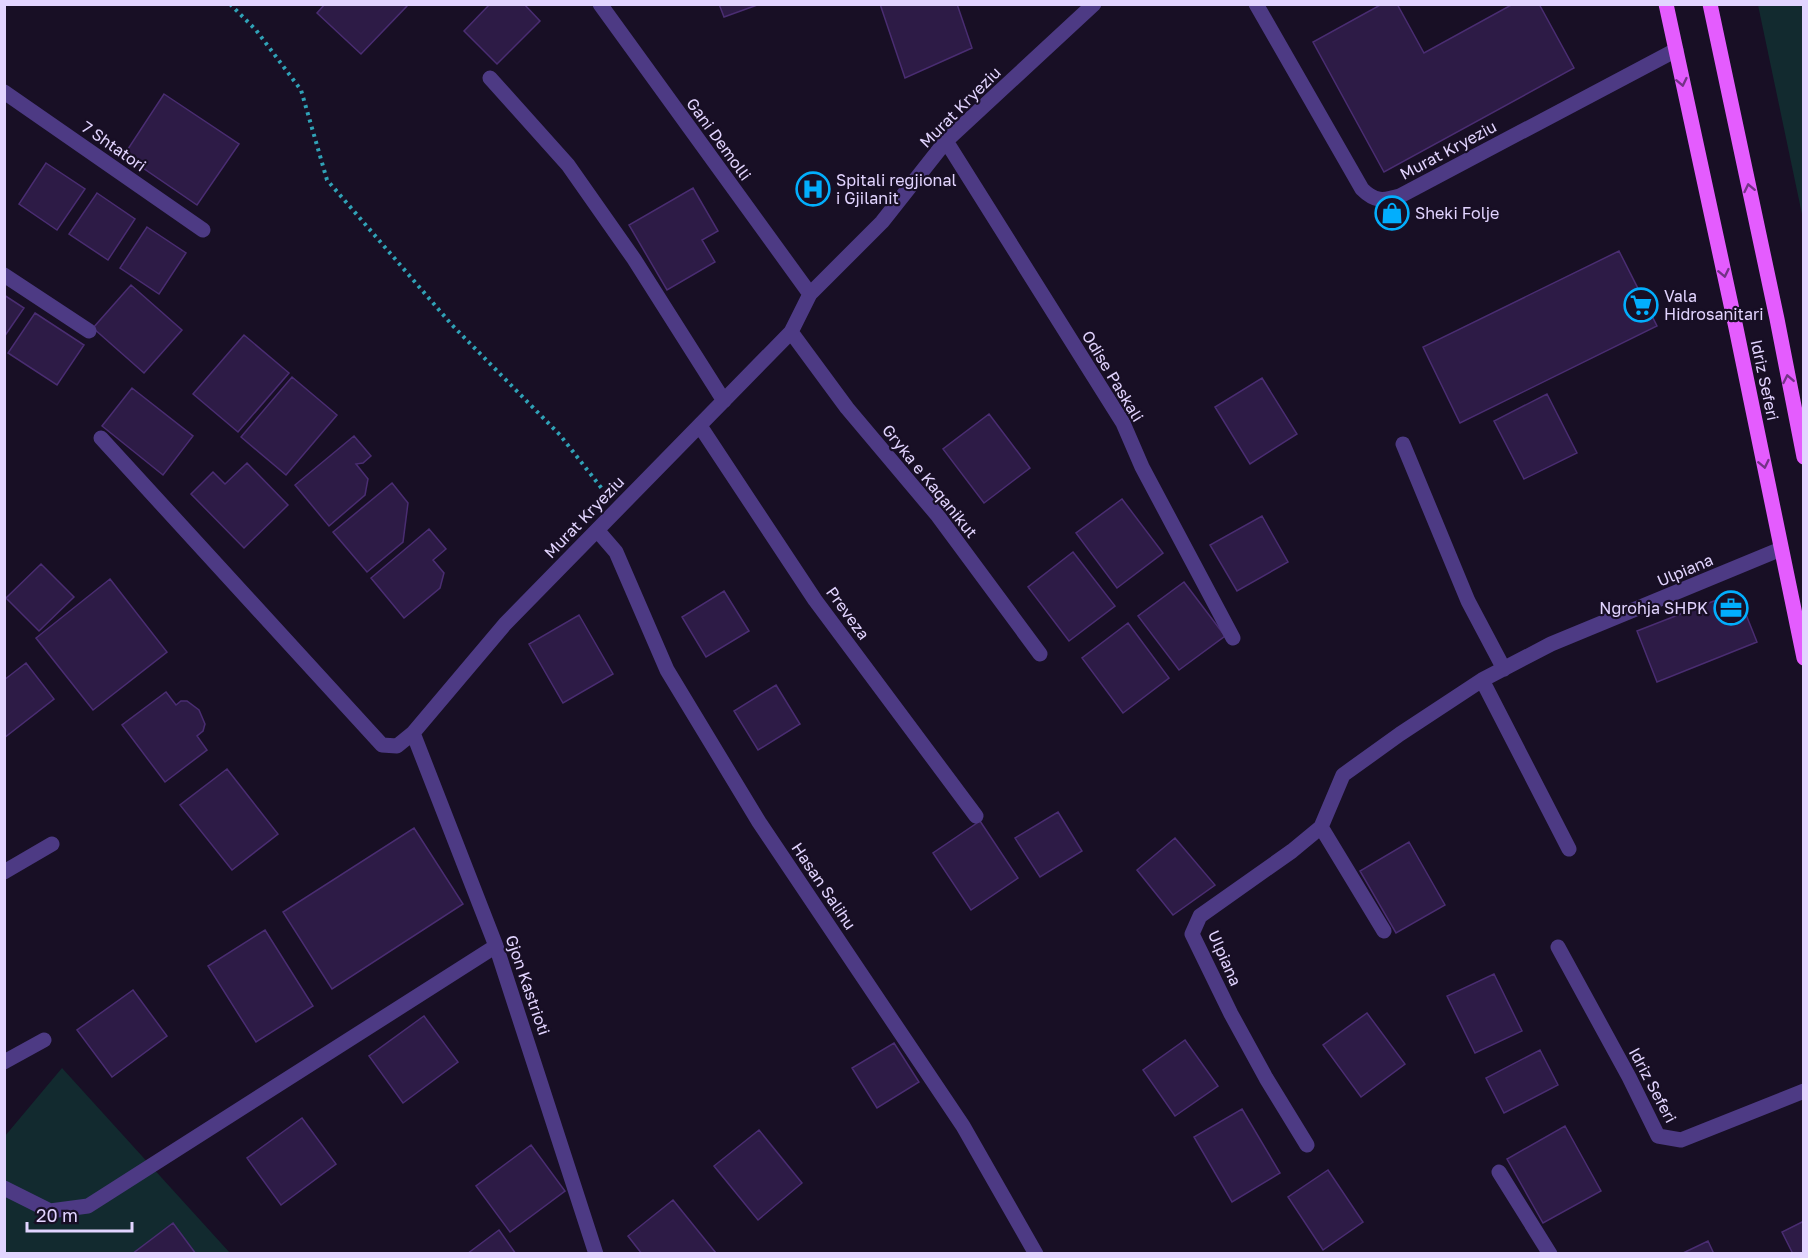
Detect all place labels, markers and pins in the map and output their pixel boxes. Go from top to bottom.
place label: Spitali regjional i Gjilanit [836,170,957,208]
hospital icon: Spitali regjional i Gjilanit [795,171,831,207]
shop icon: Sheki Folje [1374,195,1410,231]
place label: Sheki Folje [1415,203,1499,223]
place label: Vala Hidrosanitari [1664,286,1764,324]
supermarket icon: Vala Hidrosanitari [1623,287,1659,323]
office icon: Ngrohja SHPK [1713,590,1749,626]
place label: Ngrohja SHPK [1599,598,1708,618]

